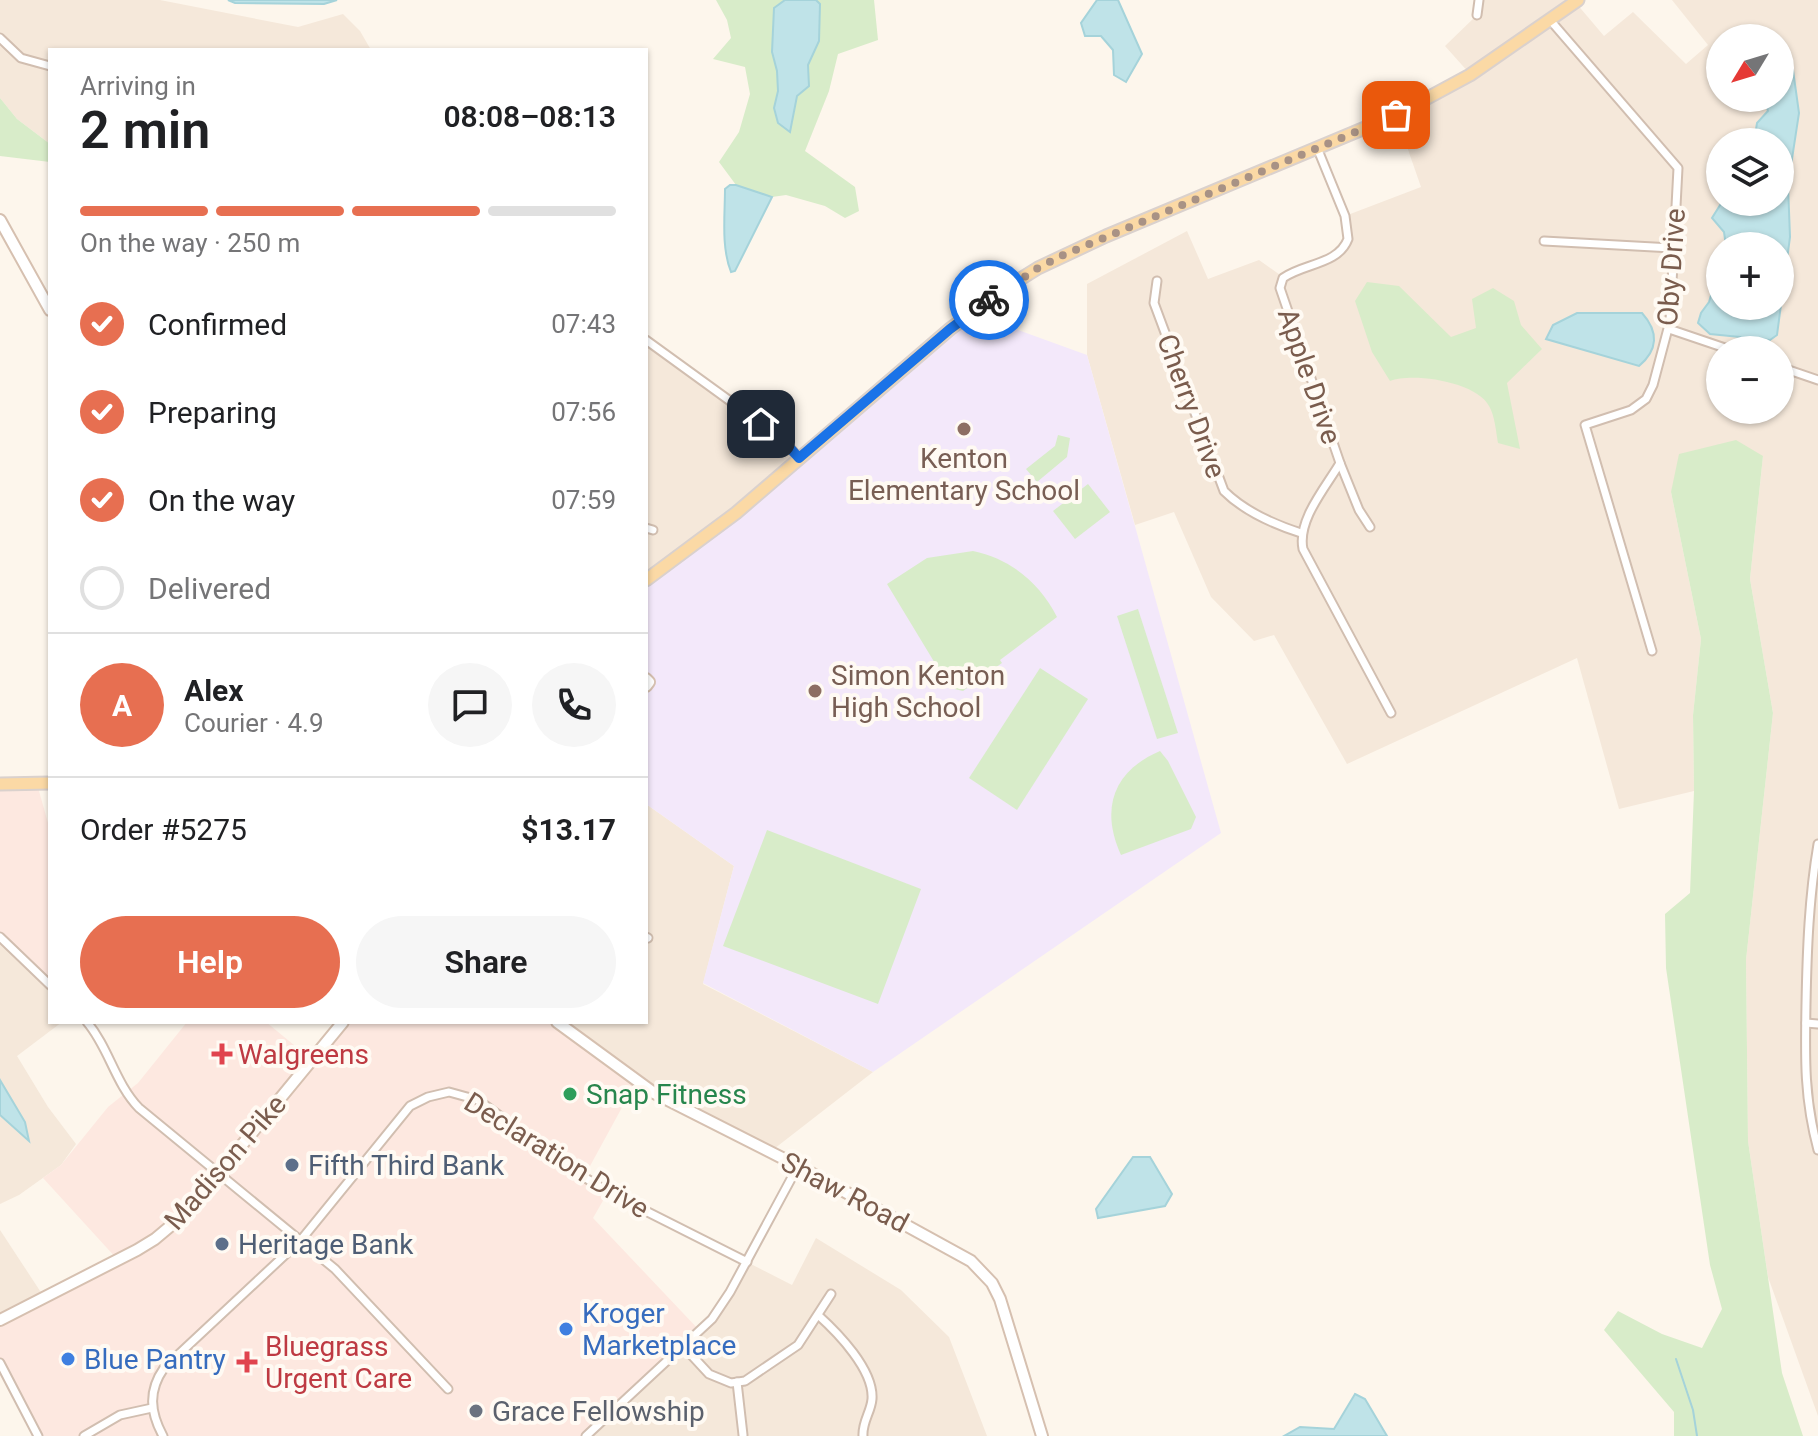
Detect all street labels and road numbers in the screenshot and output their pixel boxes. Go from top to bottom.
street label: Oby Drive [1651,207,1692,327]
street label: Apple Drive [1271,304,1348,448]
street label: Cherry Drive [1150,330,1233,483]
street label: Declaration Drive [458,1085,655,1225]
street label: Madison Pike [158,1088,293,1237]
street label: Shaw Road [775,1145,914,1240]

